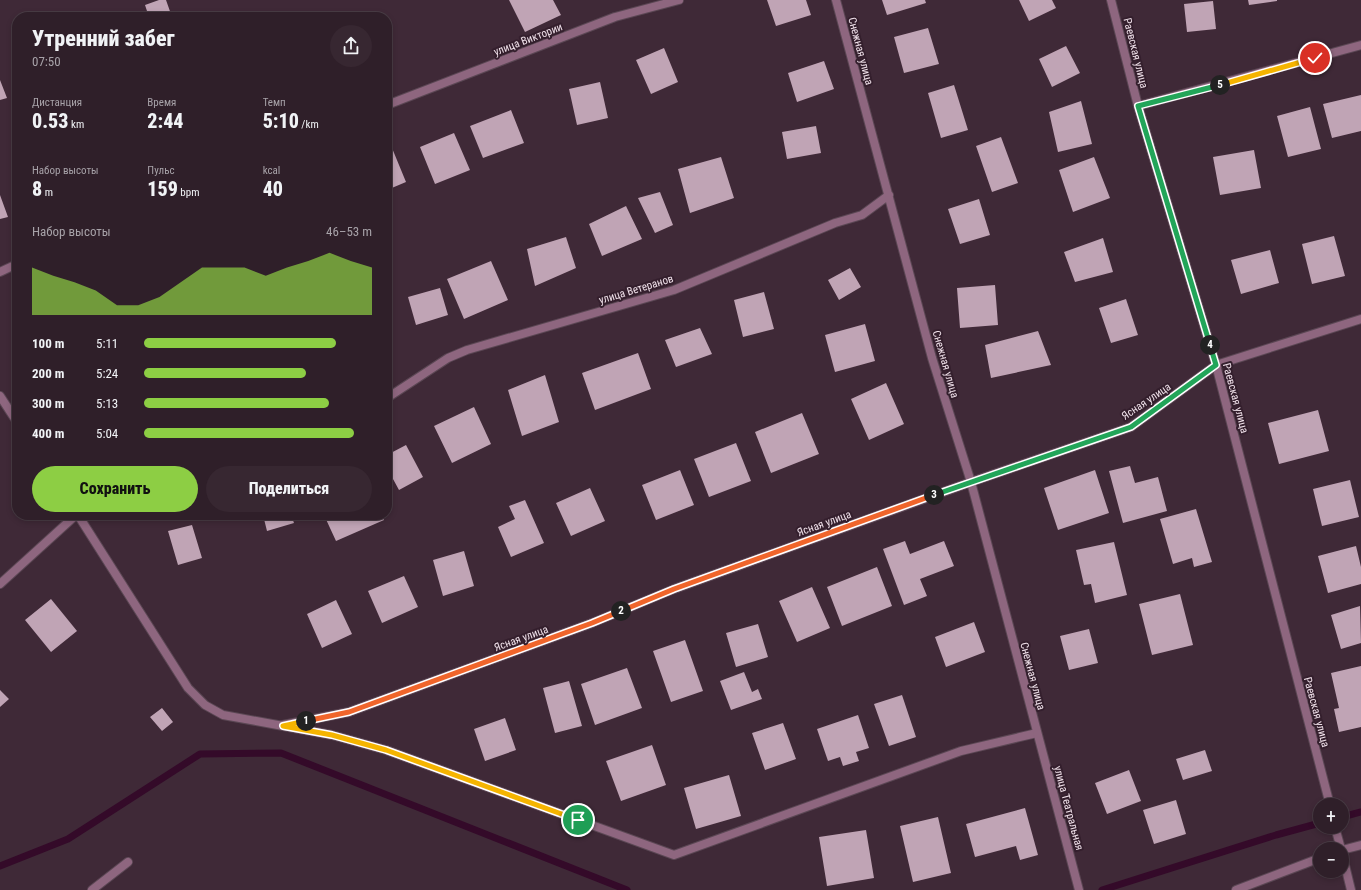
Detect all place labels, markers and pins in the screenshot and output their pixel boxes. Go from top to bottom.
pin [1298,41,1332,75]
pin: 5 [1210,75,1230,95]
pin: 4 [1200,335,1220,355]
pin: 3 [924,485,944,505]
pin: 2 [611,601,631,621]
pin: 1 [296,711,316,731]
pin [561,803,595,837]

